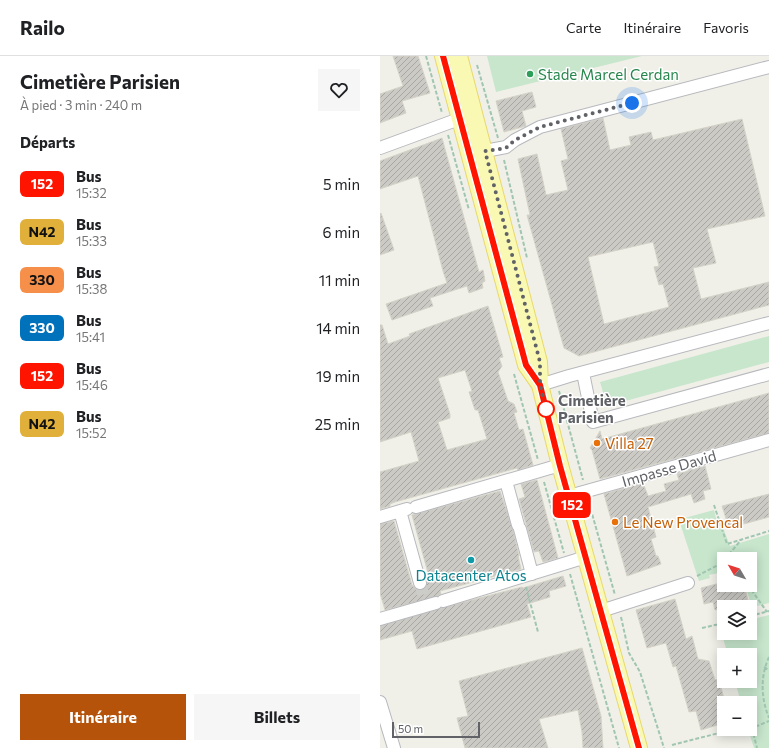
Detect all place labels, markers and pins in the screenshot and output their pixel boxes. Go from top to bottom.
place label: Stade Marcel Cerdan [538,65,679,83]
marker: Stade Marcel Cerdan [525,69,535,79]
place label: Cimetière Parisien [558,391,626,426]
marker: Cimetière Parisien [537,400,555,418]
place label: Villa 27 [605,434,654,452]
marker: Villa 27 [592,438,602,448]
place label: Le New Provencal [623,513,743,531]
marker: Le New Provencal [610,517,620,527]
marker: Datacenter Atos [466,555,476,565]
place label: Datacenter Atos [415,566,527,584]

